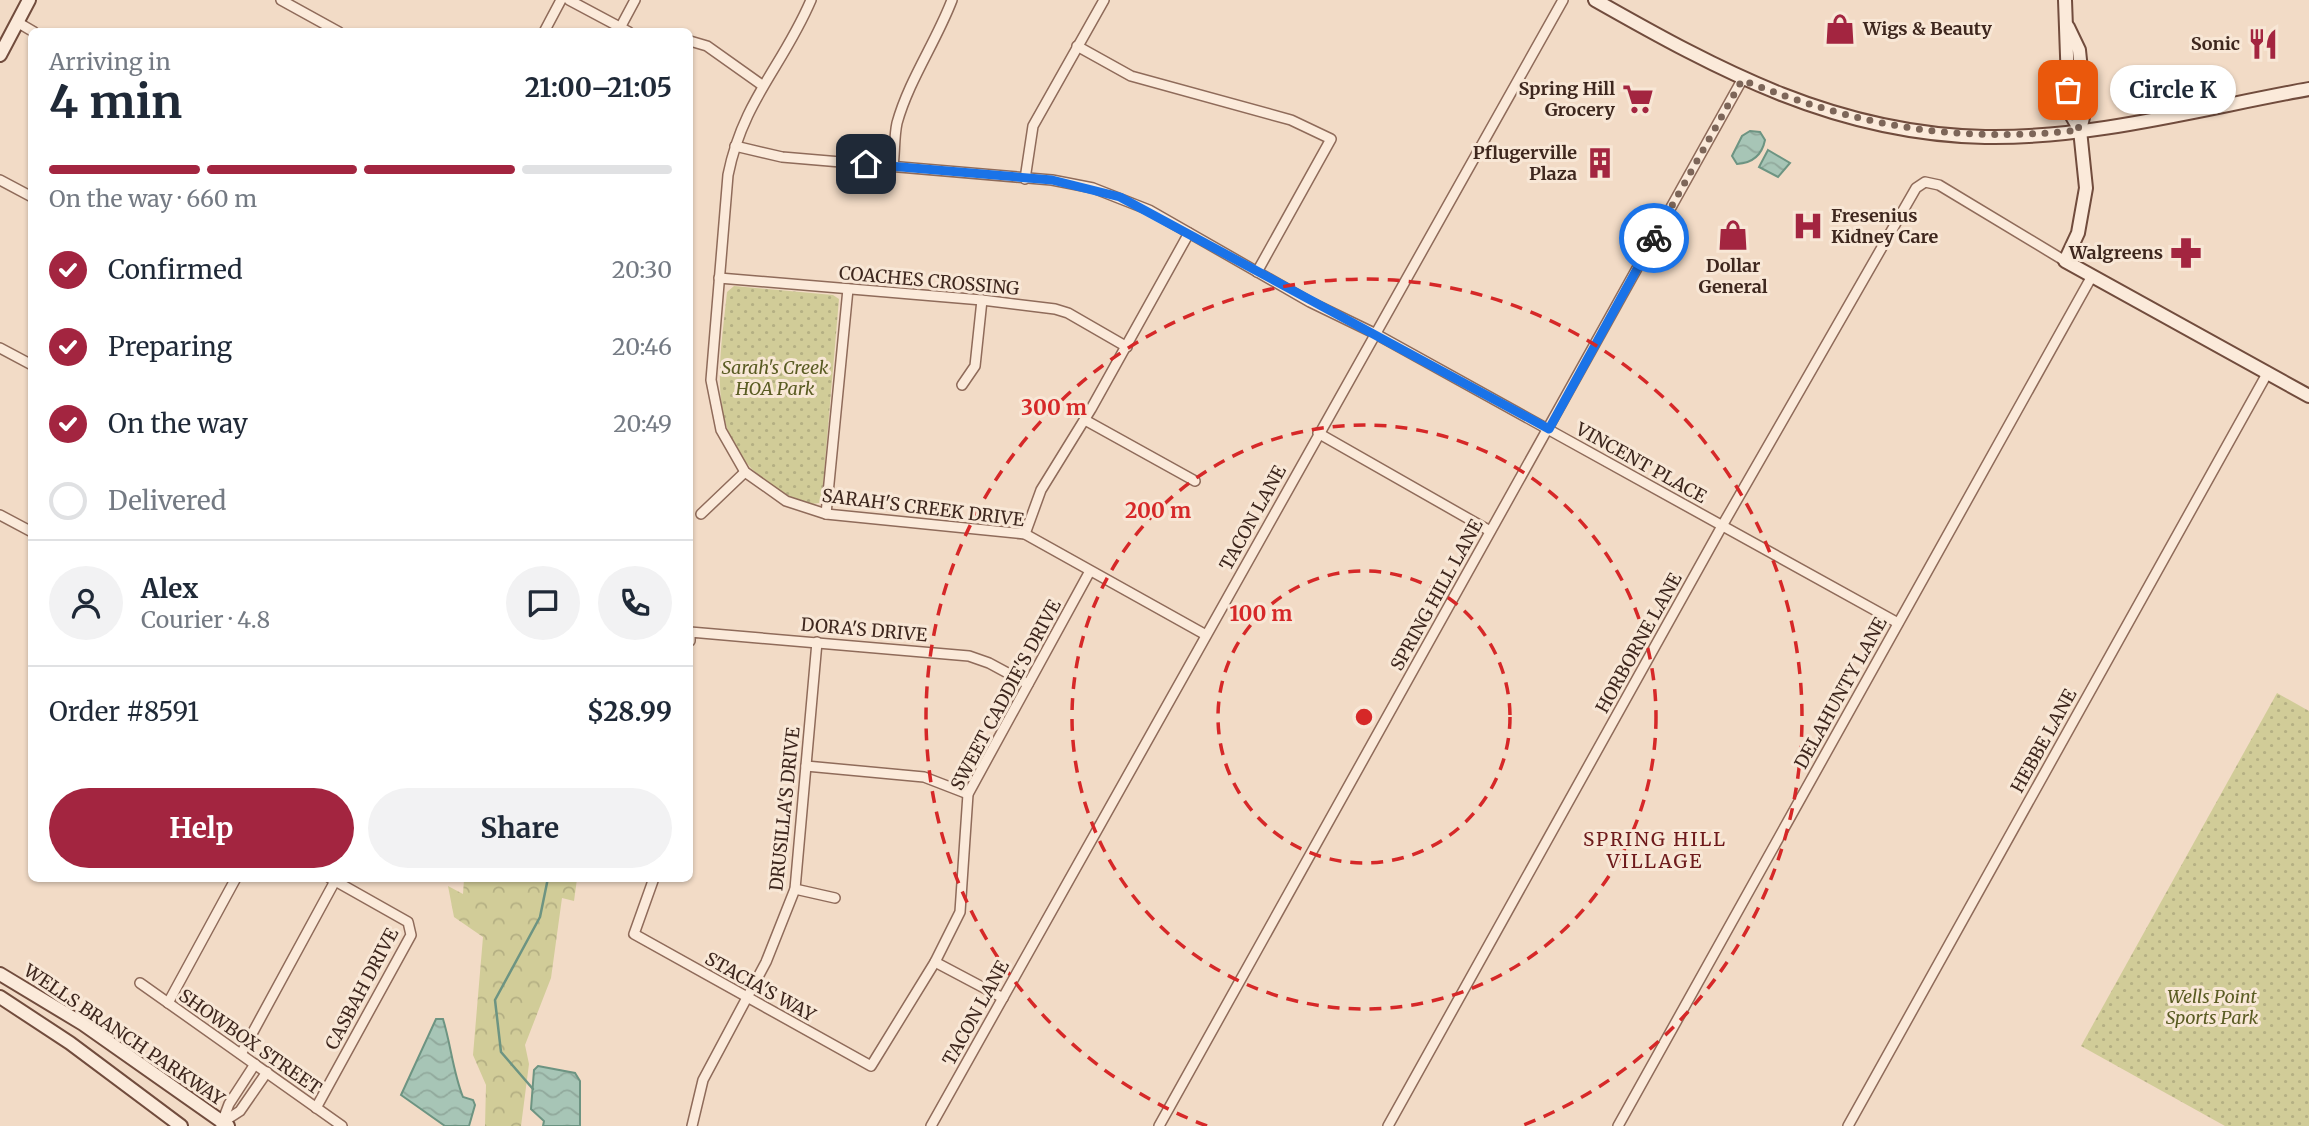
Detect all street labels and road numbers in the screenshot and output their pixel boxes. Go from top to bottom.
street label: COACHES CROSSING [838,261,1020,300]
street label: VINCENT PLACE [1571,417,1711,508]
street label: TACON LANE [1214,461,1291,574]
street label: SARAH'S CREEK DRIVE [821,484,1026,531]
street label: SPRING HILL LANE [1385,514,1488,675]
street label: HORBORNE LANE [1591,568,1687,717]
street label: SWEET CADDIE'S DRIVE [945,595,1066,794]
street label: DELAHUNTY LANE [1789,612,1892,773]
street label: DORA'S DRIVE [800,613,929,647]
street label: HEBBE LANE [2006,684,2082,797]
street label: DRUSILLA'S DRIVE [764,725,805,892]
street label: CASBAH DRIVE [320,923,404,1054]
street label: STACIA'S WAY [701,947,820,1027]
street label: TACON LANE [937,956,1014,1069]
street label: WELLS BRANCH PARKWAY [19,958,229,1111]
street label: SHOWBOX STREET [175,984,326,1100]

